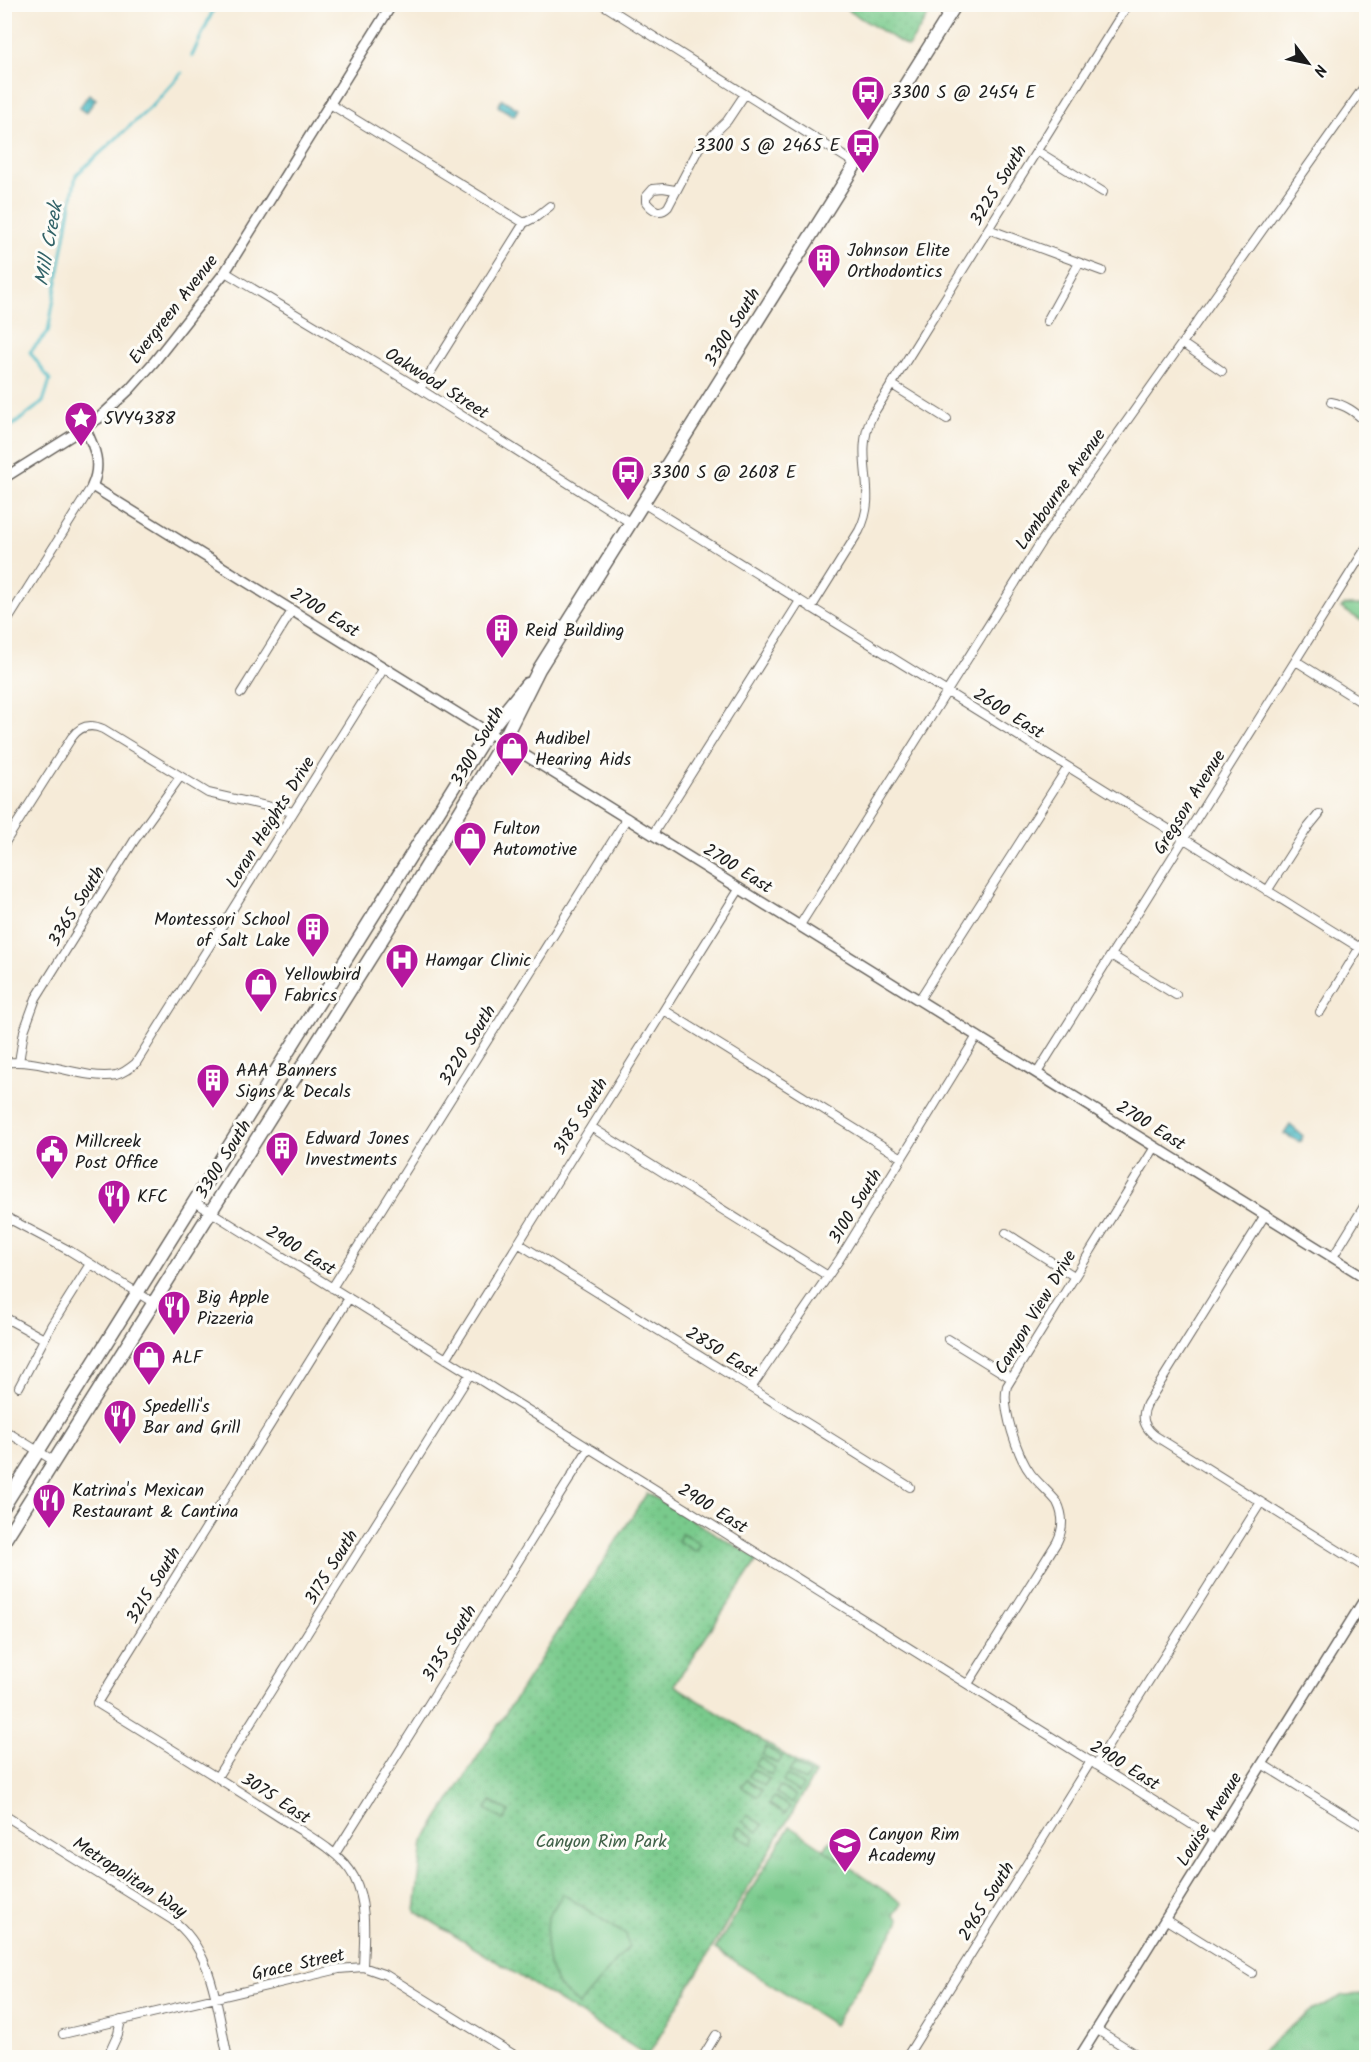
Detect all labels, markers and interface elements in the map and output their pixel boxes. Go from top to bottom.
north arrow [1278,33,1338,93]
text: N [1306,59,1333,81]
bus stop icon: 3300 S @ 2454 E [850,74,886,121]
place label: 3300 S @ 2454 E [891,79,1036,108]
bus stop icon: 3300 S @ 2465 E [845,127,881,174]
place label: 3300 S @ 2465 E [695,132,840,161]
street label: 3225 South [963,139,1036,232]
water label: Mill Creek [27,197,74,289]
place label: Johnson Elite Orthodontics [847,237,950,287]
building icon: Johnson Elite Orthodontics [806,242,842,289]
street label: Evergreen Avenue [122,249,226,371]
street label: 3300 South [697,282,769,373]
street label: Oakwood Street [378,341,495,428]
place icon: 5VY4388 [63,400,99,447]
place label: 5VY4388 [104,405,176,434]
street label: Lambourne Avenue [1008,423,1114,557]
bus stop icon: 3300 S @ 2608 E [610,454,646,501]
place label: 3300 S @ 2608 E [651,459,797,488]
street label: 2700 East [284,580,366,647]
building icon: Reid Building [484,612,520,659]
place label: Reid Building [525,617,624,646]
street label: 2600 East [967,681,1050,748]
street label: 3300 South [444,701,513,792]
place label: Audibel Hearing Aids [535,725,631,775]
shop icon: Audibel Hearing Aids [494,730,530,777]
street label: Gregson Avenue [1146,745,1234,861]
street label: Loran Heights Drive [219,751,324,895]
place label: Fulton Automotive [493,815,577,865]
shop icon: Fulton Automotive [452,820,488,867]
street label: 2700 East [697,836,779,903]
street label: 3365 South [41,861,114,953]
place label: Montessori School of Salt Lake [154,906,291,956]
building icon: Montessori School of Salt Lake [295,911,331,958]
hospital icon: Hamgar Clinic [384,942,420,989]
place label: Hamgar Clinic [425,947,531,976]
place label: Yellowbird Fabrics [284,961,361,1011]
shop icon: Yellowbird Fabrics [243,966,279,1013]
street label: 3220 South [432,1000,505,1092]
place label: AAA Banners Signs & Decals [236,1057,351,1107]
building icon: AAA Banners Signs & Decals [195,1062,231,1109]
street label: 3185 South [546,1072,617,1161]
street label: 2700 East [1110,1093,1192,1160]
street label: 3300 South [188,1114,260,1205]
place label: Edward Jones Investments [305,1125,409,1175]
place label: Millcreek Post Office [75,1128,158,1178]
building icon: Edward Jones Investments [264,1130,300,1177]
public building icon: Millcreek Post Office [34,1133,70,1180]
street label: 3100 South [822,1163,891,1250]
restaurant icon: KFC [96,1178,132,1225]
place label: KFC [137,1183,168,1212]
street label: 2900 East [259,1218,342,1285]
street label: Canyon View Drive [988,1245,1085,1381]
place label: Big Apple Pizzeria [197,1284,269,1334]
restaurant icon: Big Apple Pizzeria [156,1289,192,1336]
street label: 2850 East [679,1320,764,1388]
shop icon: ALF [131,1339,167,1386]
place label: ALF [172,1344,204,1373]
place label: Spedelli's Bar and Grill [143,1393,241,1443]
restaurant icon: Spedelli's Bar and Grill [102,1398,138,1445]
street label: 2900 East [671,1476,754,1543]
place label: Katrina's Mexican Restaurant & Cantina [72,1477,239,1527]
restaurant icon: Katrina's Mexican Restaurant & Cantina [31,1482,67,1529]
street label: 3175 South [298,1524,367,1611]
street label: 3215 South [119,1542,189,1630]
street label: 3135 South [415,1600,485,1688]
street label: 2900 East [1083,1733,1166,1800]
street label: 3075 East [235,1766,317,1833]
street label: Louise Avenue [1170,1767,1251,1873]
place label: Canyon Rim Academy [868,1821,959,1871]
school or university icon: Canyon Rim Academy [827,1826,863,1873]
park label: Canyon Rim Park [535,1828,667,1857]
street label: Metropolitan Way [66,1830,193,1927]
street label: 2965 South [951,1856,1023,1947]
street label: Grace Street [249,1941,348,1989]

